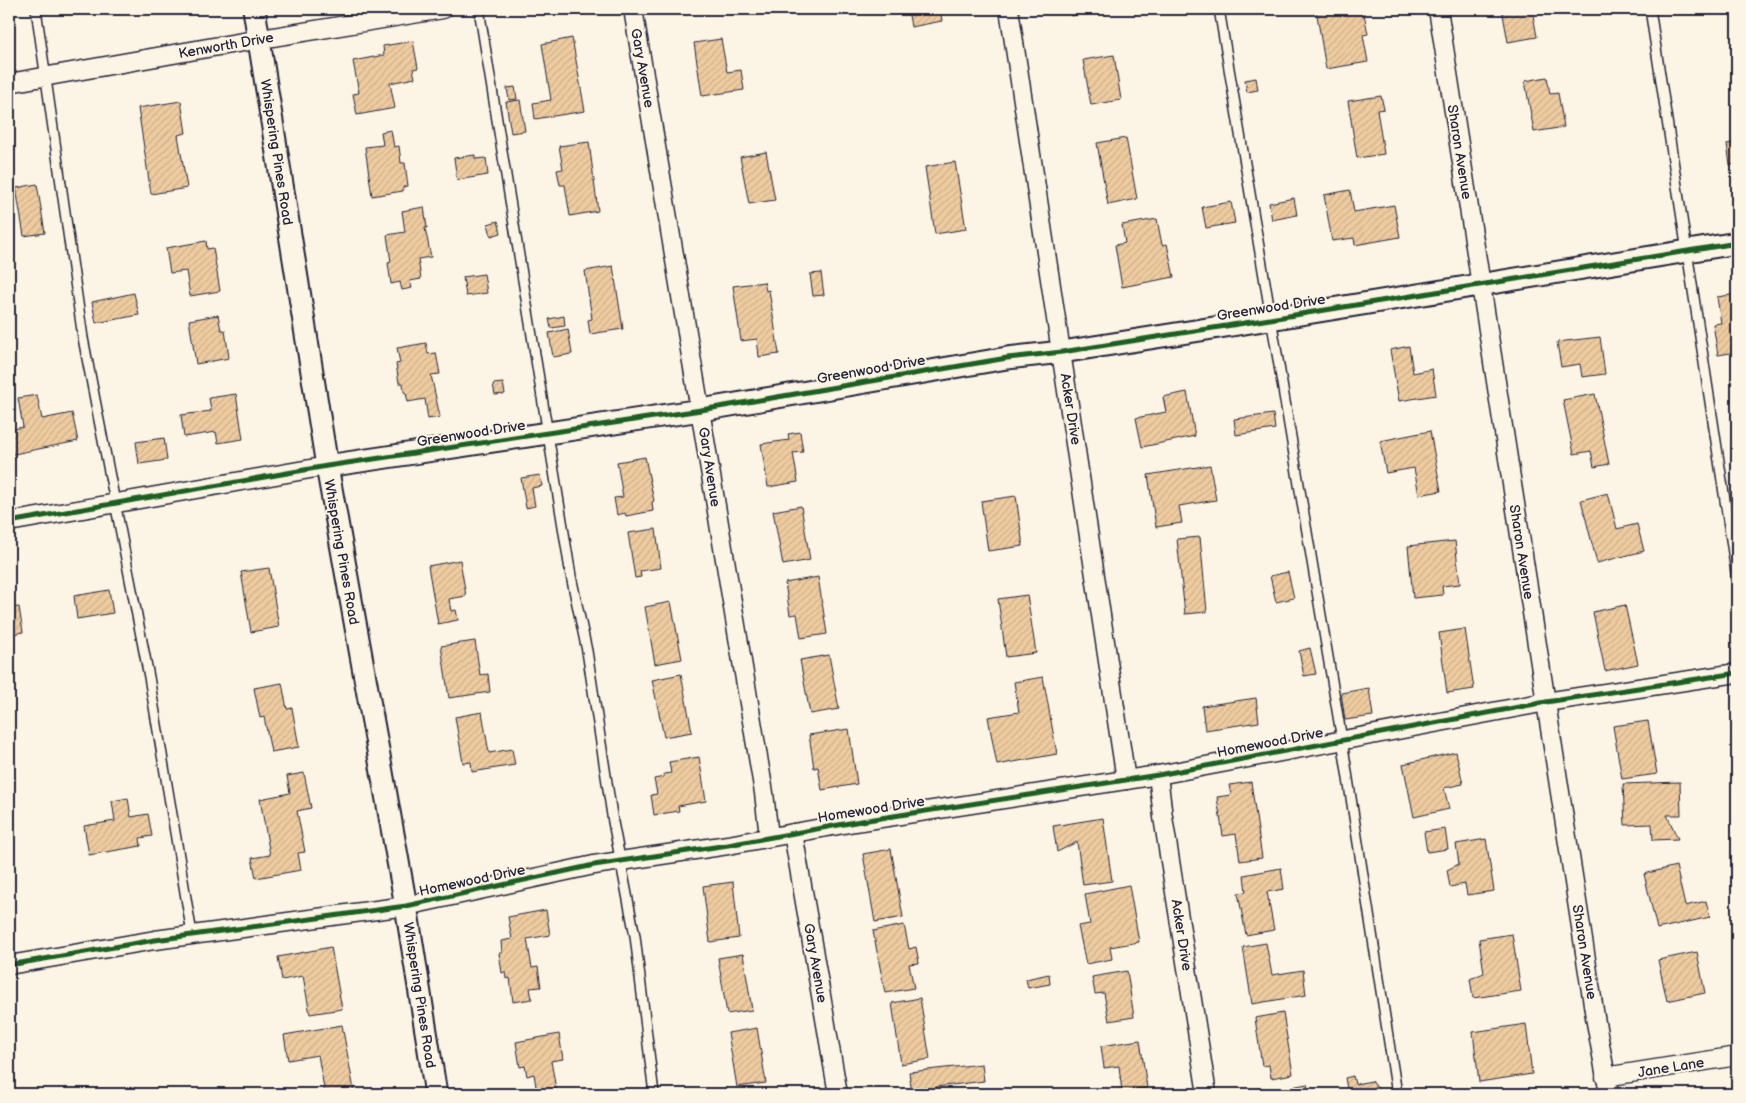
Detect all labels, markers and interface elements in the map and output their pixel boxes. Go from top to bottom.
street label: Gary Avenue [627,27,658,109]
street label: Kenworth Drive [177,29,275,62]
street label: Whispering Pines Road [257,78,296,226]
street label: Sharon Avenue [1444,104,1475,201]
street label: Greenwood Drive [1216,291,1327,324]
street label: Greenwood Drive [816,352,927,387]
street label: Acker Drive [1056,372,1085,446]
street label: Greenwood Drive [416,417,527,450]
street label: Gary Avenue [695,426,724,508]
street label: Whispering Pines Road [320,478,363,626]
street label: Sharon Avenue [1506,504,1537,601]
street label: Homewood Drive [1215,724,1325,761]
street label: Homewood Drive [816,793,926,826]
street label: Homewood Drive [418,861,527,900]
street label: Acker Drive [1167,898,1196,972]
street label: Sharon Avenue [1569,904,1600,1001]
street label: Whispering Pines Road [400,921,439,1069]
street label: Gary Avenue [800,922,831,1004]
street label: Jane Lane [1637,1054,1705,1081]

